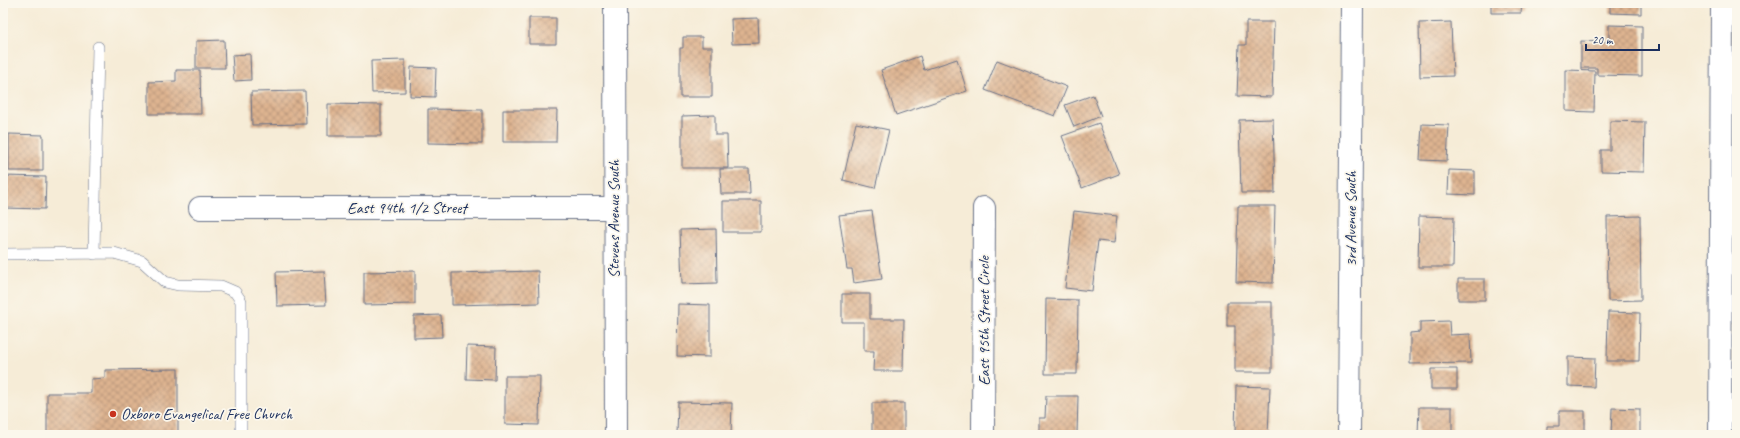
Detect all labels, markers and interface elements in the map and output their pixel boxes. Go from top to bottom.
scale bar [1586,26,1659,52]
text: 20 m [1592,32,1614,48]
street label: Stevens Avenue South [604,159,624,278]
street label: 3rd Avenue South [1341,170,1361,267]
street label: East 94th 1/2 Street [347,198,469,218]
street label: East 95th Street Circle [974,255,994,386]
place label: Oxboro Evangelical Free Church [121,404,293,424]
marker: Oxboro Evangelical Free Church [108,409,118,419]

